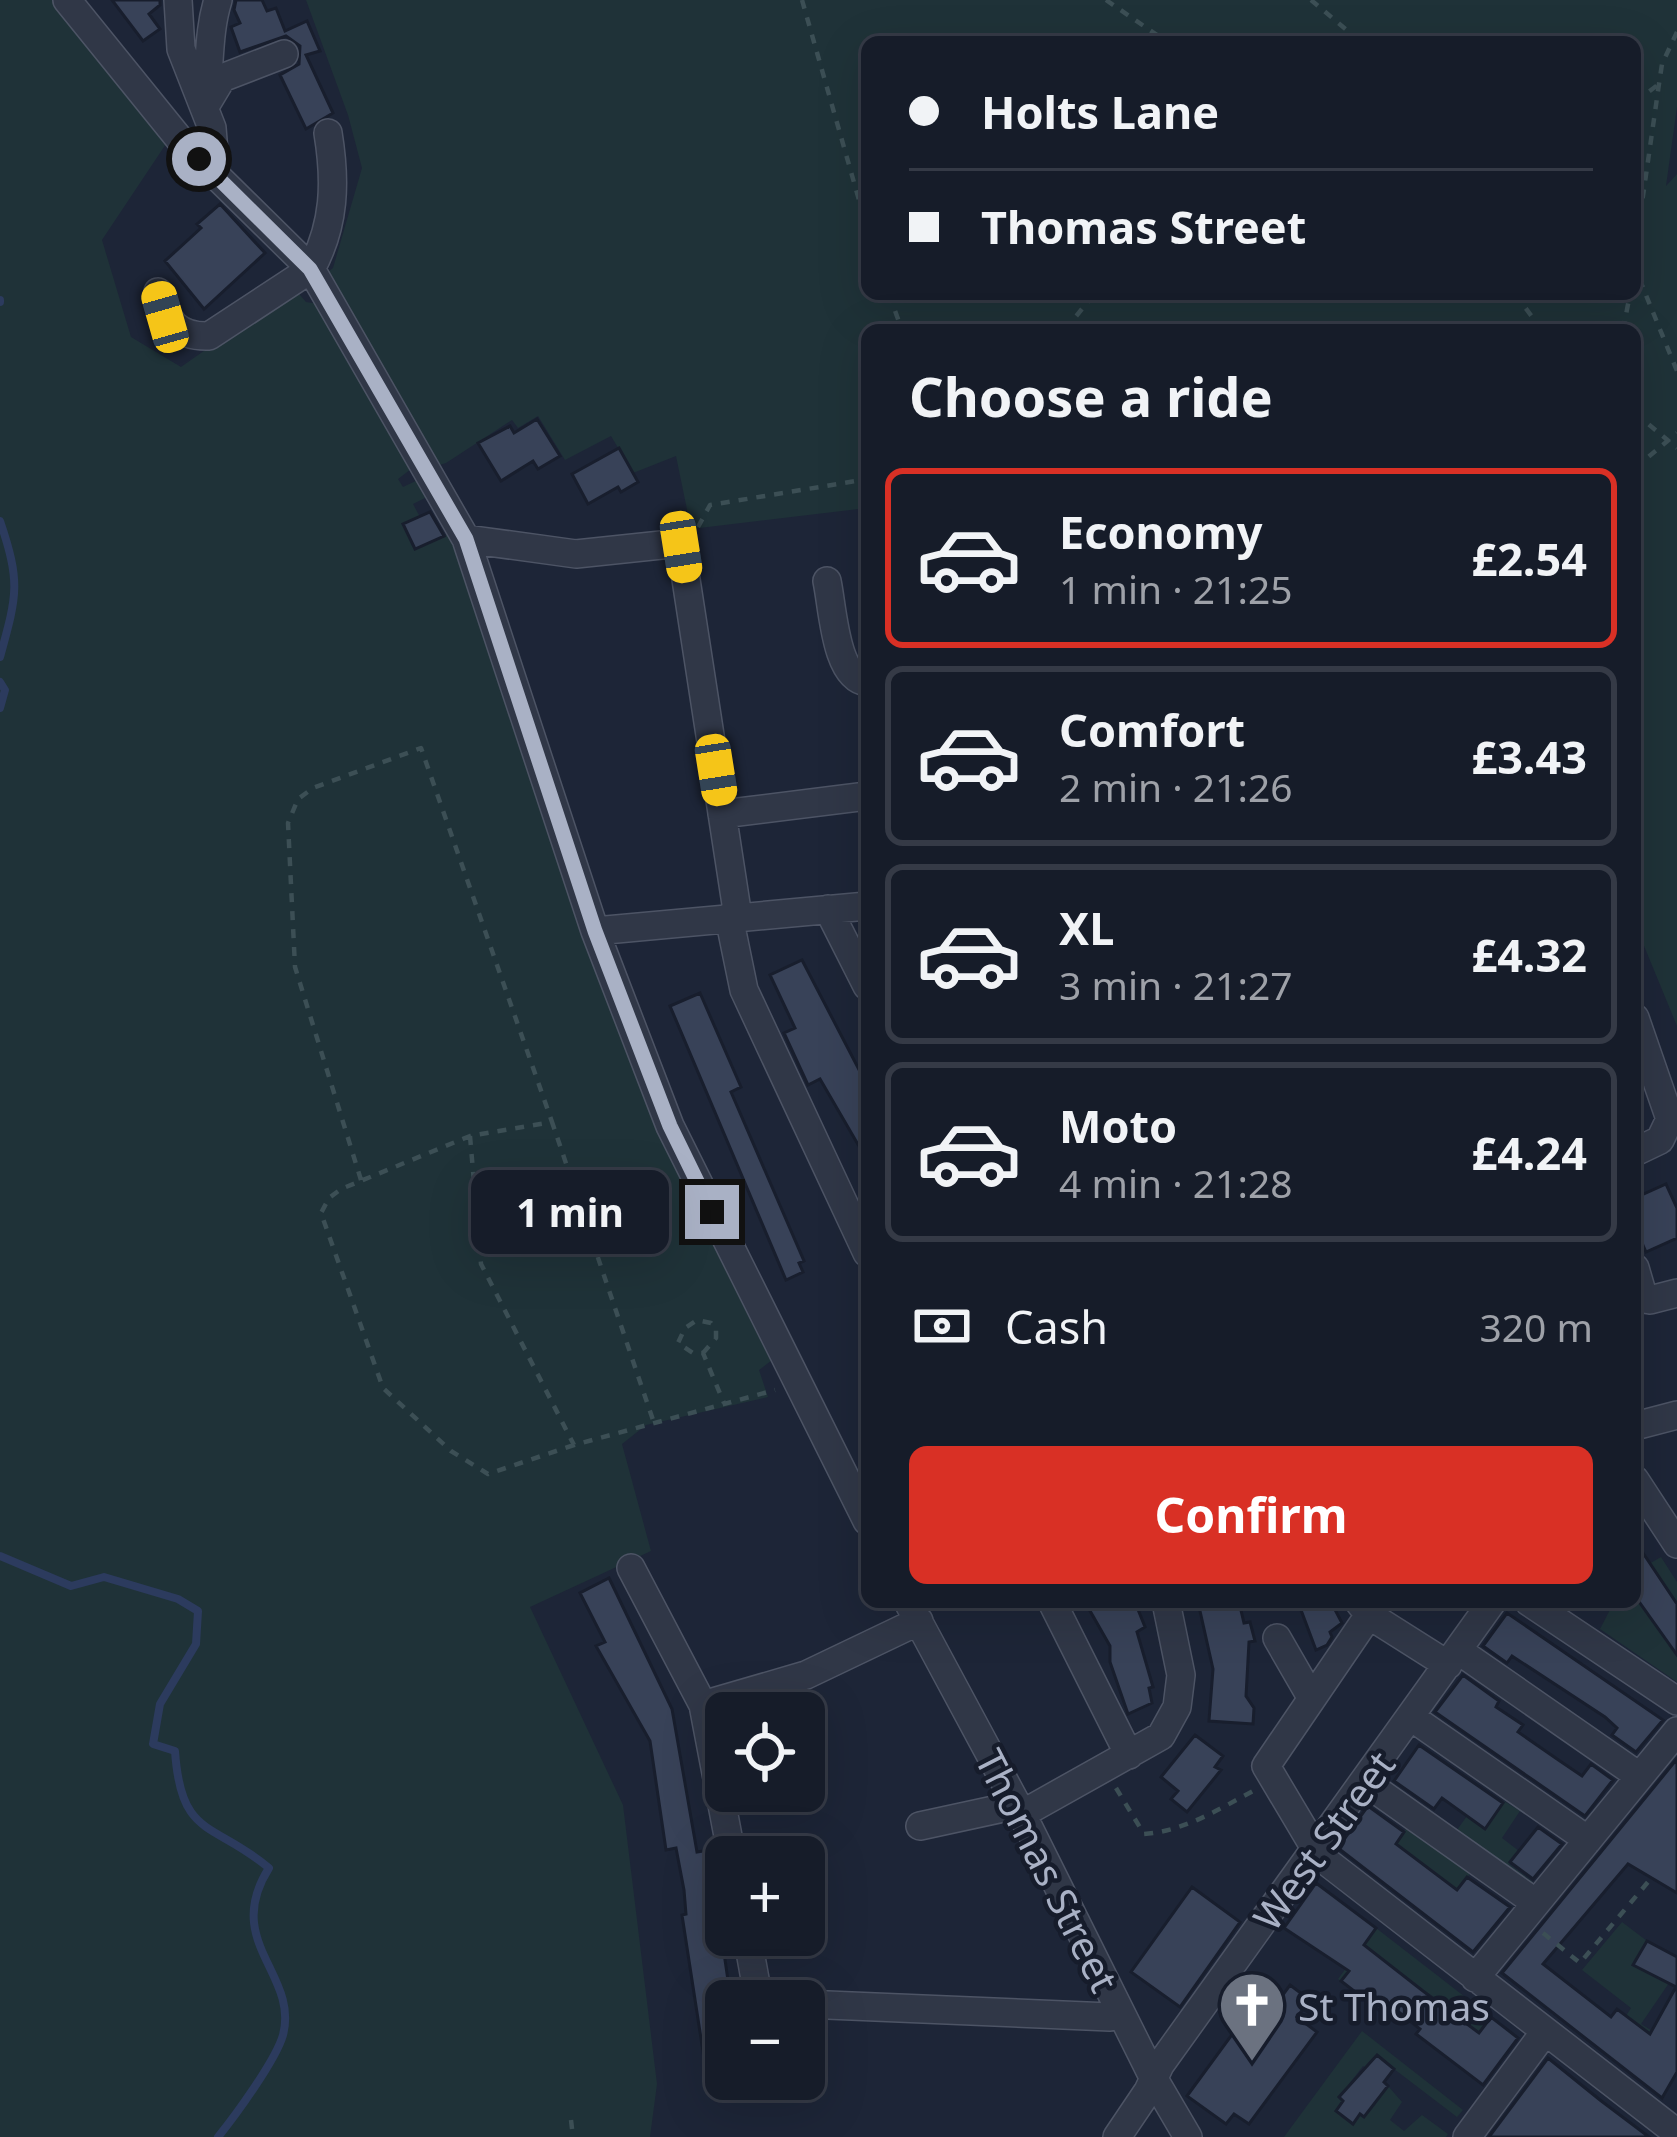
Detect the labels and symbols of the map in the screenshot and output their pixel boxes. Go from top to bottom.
route start [172,132,226,186]
car [138,277,192,357]
car [658,509,704,585]
car [693,732,739,808]
callout: 1 min [472,1170,670,1254]
route end [685,1185,739,1239]
street label: Thomas Street [964,1740,1132,2000]
street label: West Street [1240,1740,1406,1940]
church icon: St Thomas [1217,1970,1287,2064]
place label: St Thomas [1298,1979,1490,2032]

